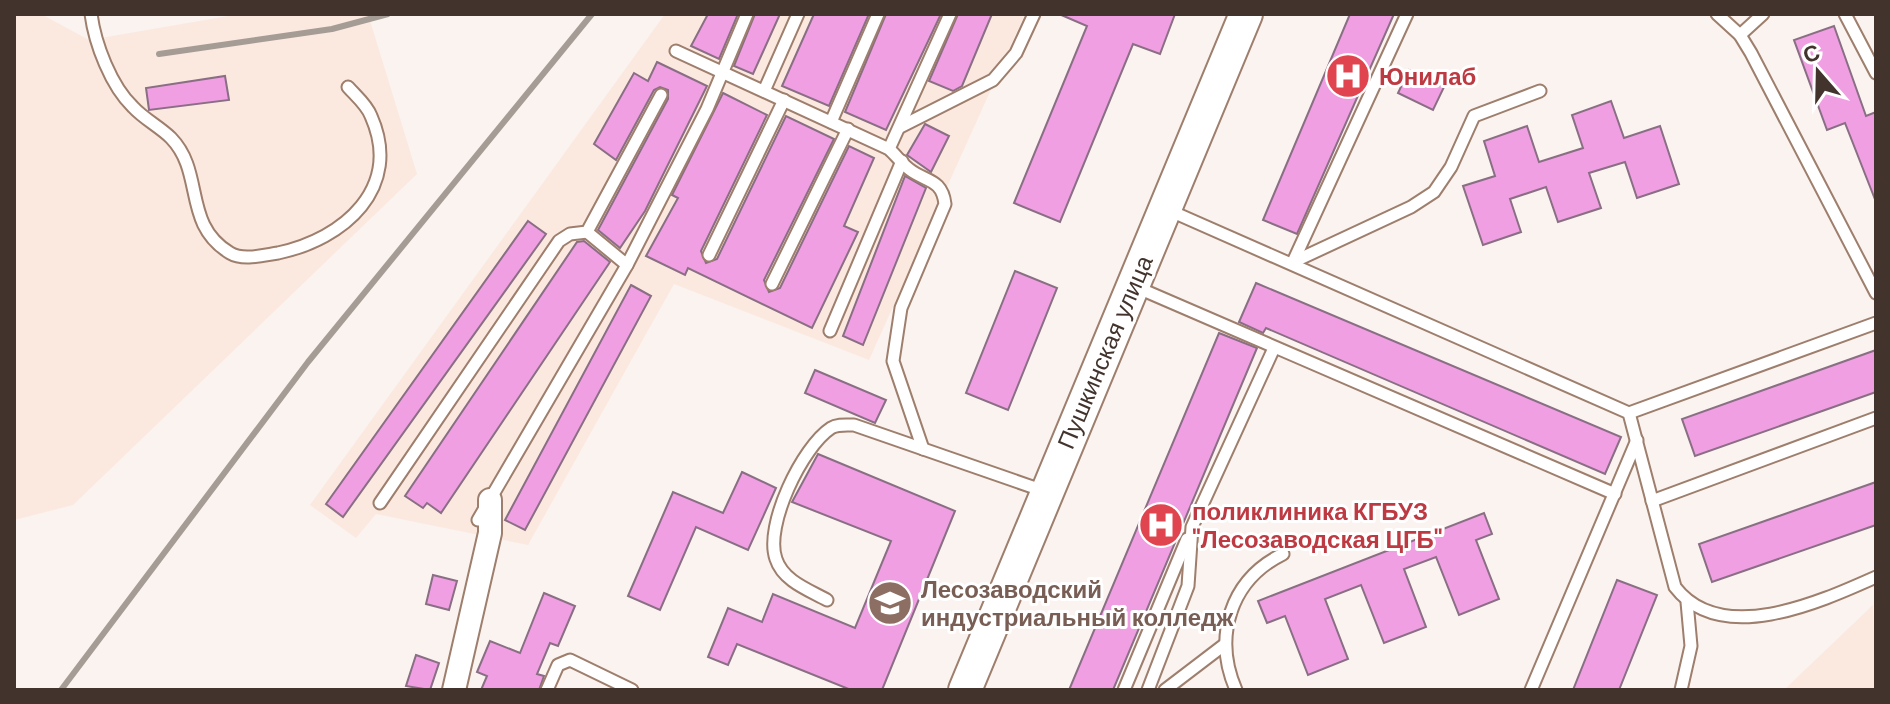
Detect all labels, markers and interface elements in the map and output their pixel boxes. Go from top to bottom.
north arrow [1778,32,1858,112]
text: С [1799,37,1824,70]
hospital icon: Юнилаб [1324,52,1372,100]
place label: Юнилаб [1379,61,1476,92]
street label: Пушкинская улица [1050,250,1160,454]
place label: поликлиника КГБУЗ "Лесозаводская ЦГБ" [1192,496,1443,555]
hospital icon: поликлиника КГБУЗ "Лесозаводская ЦГБ" [1137,501,1185,549]
place label: Лесозаводский индустриальный колледж [921,574,1234,633]
school or university icon: Лесозаводский индустриальный колледж [866,579,914,627]

